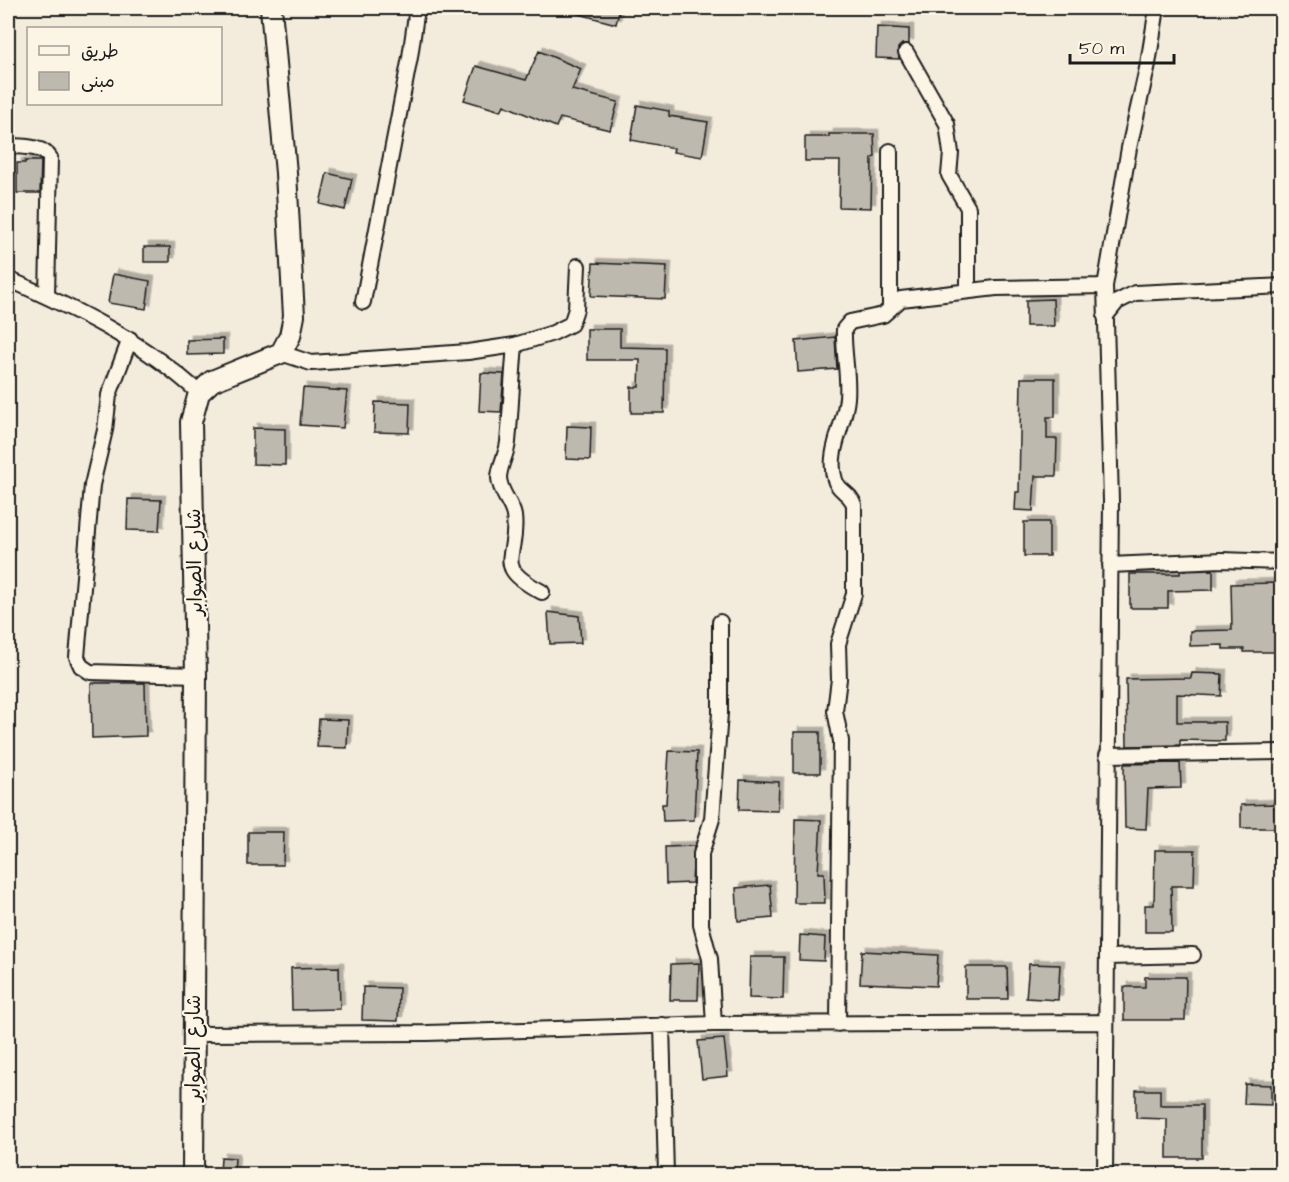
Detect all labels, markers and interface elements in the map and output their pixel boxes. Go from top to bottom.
legend [27,27,222,105]
scale bar [1070,27,1174,65]
text: 50 m [1079,36,1124,61]
text: طريق [81,39,119,64]
text: مبنى [81,69,115,94]
street label: شارع الصوابر [180,508,210,618]
street label: شارع الصوابر [180,994,208,1104]

